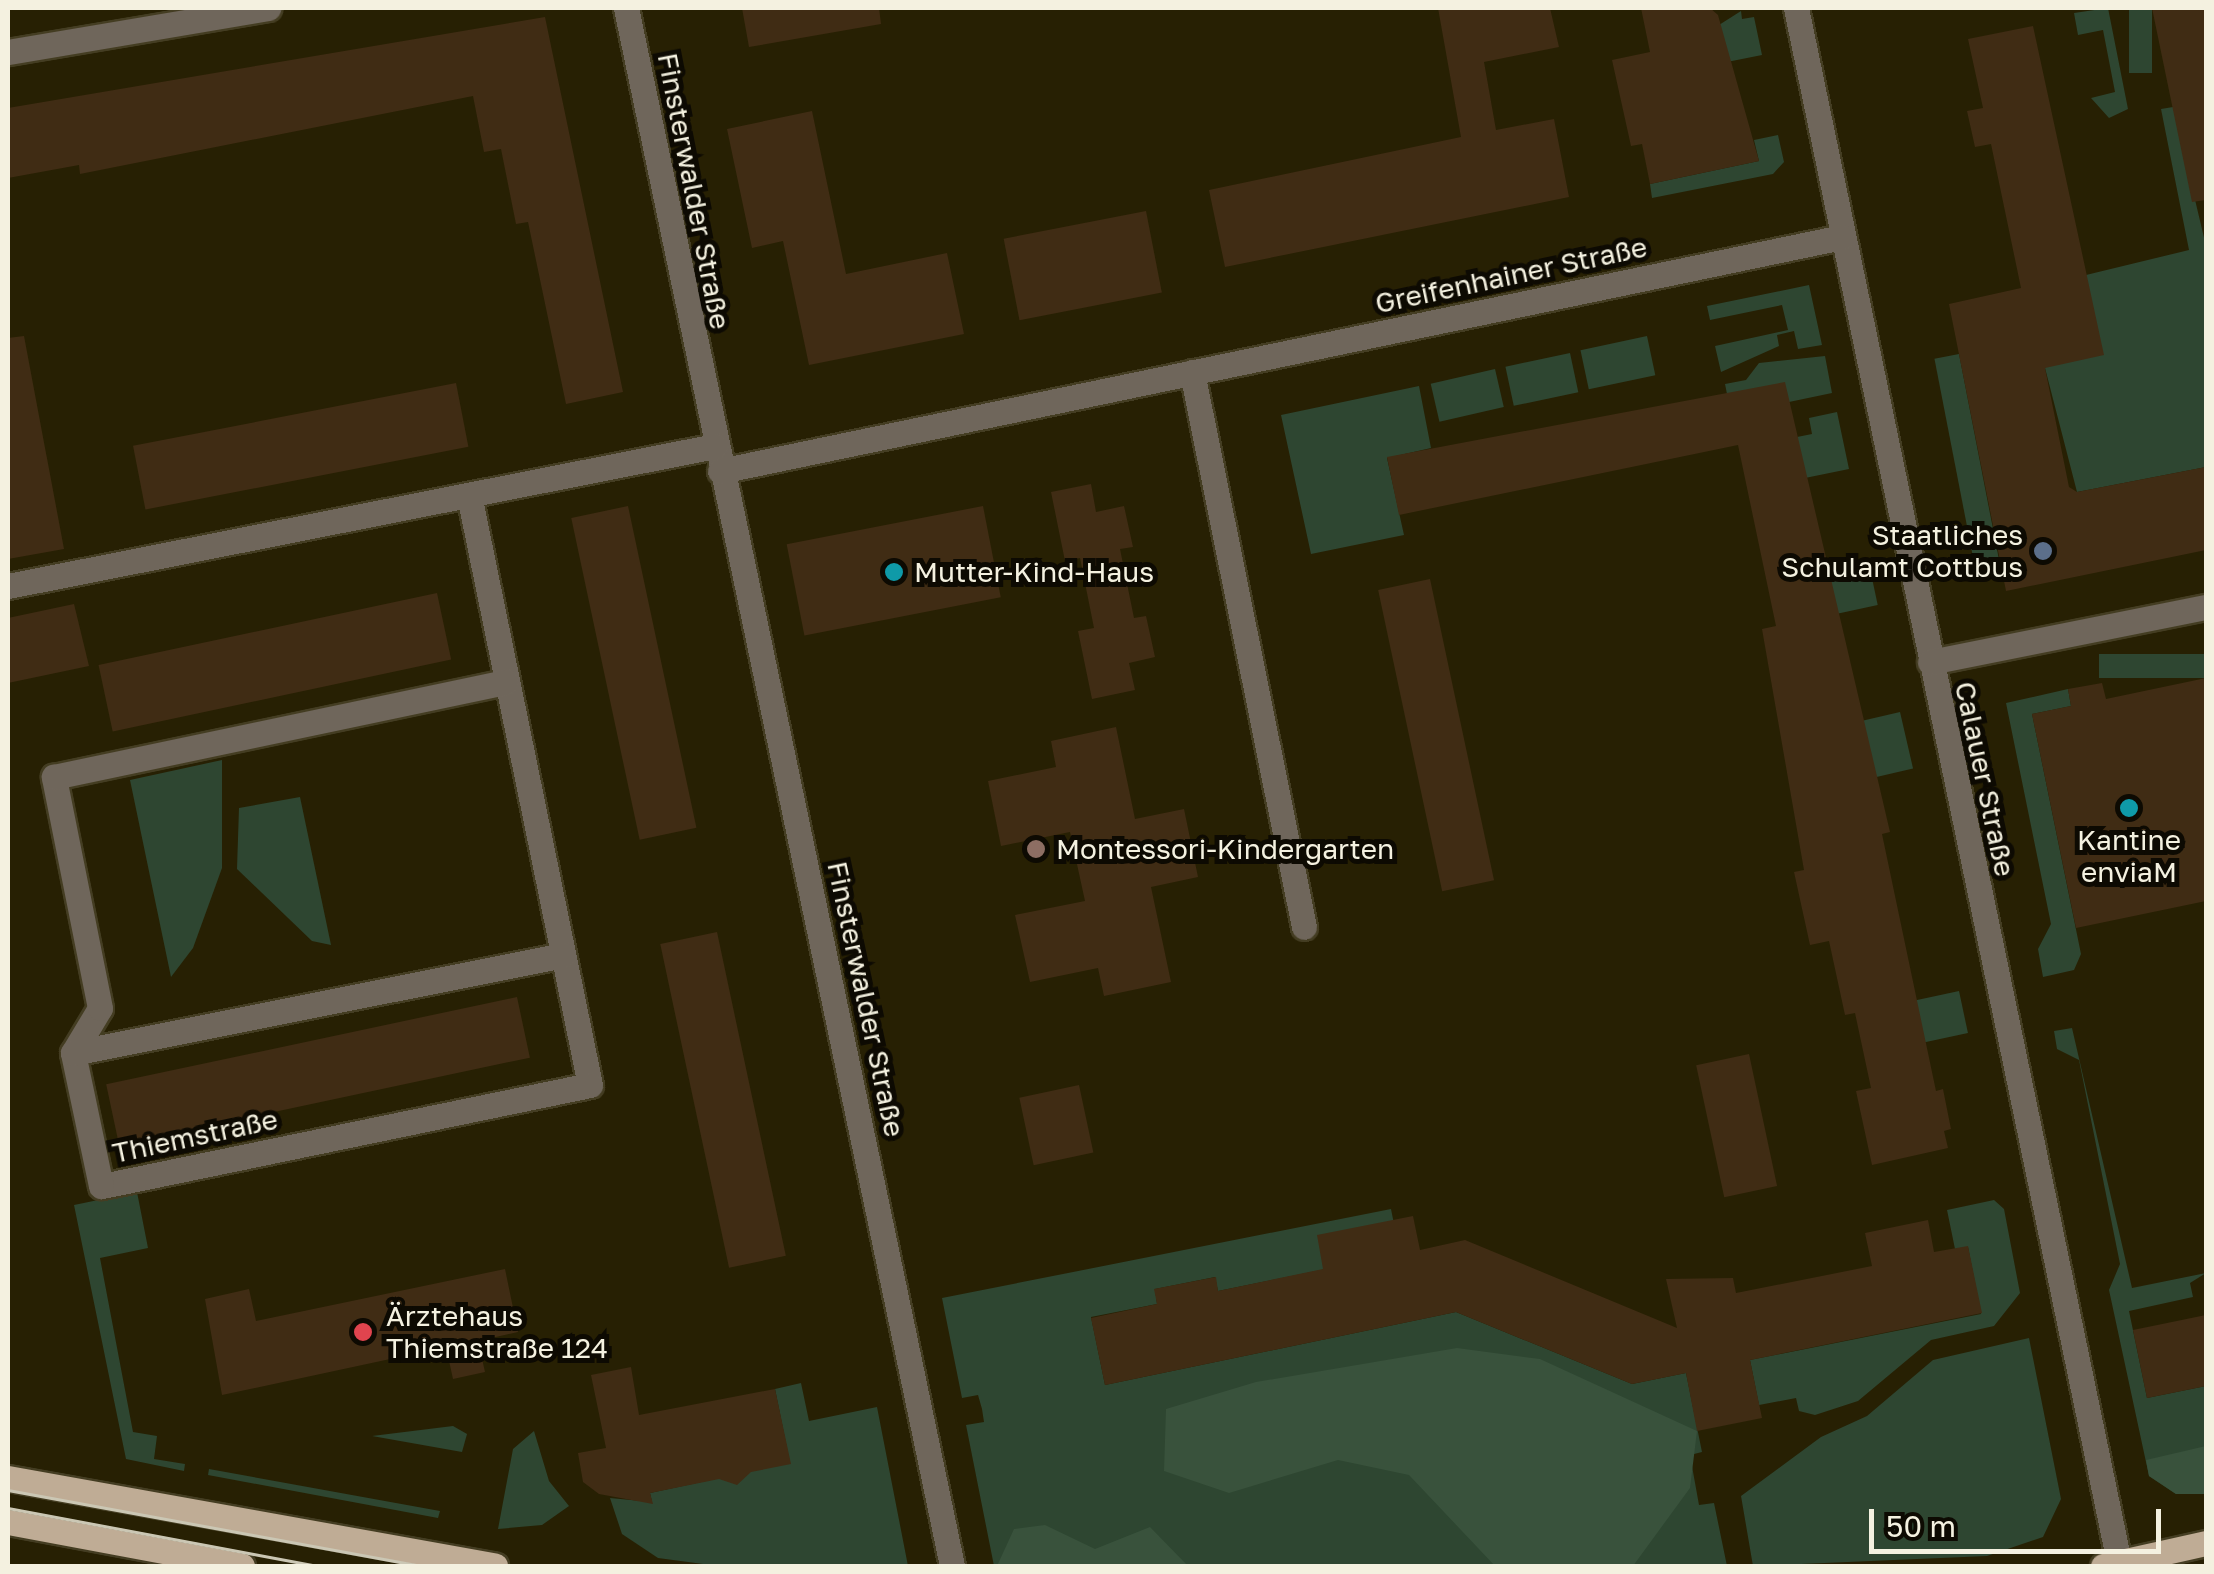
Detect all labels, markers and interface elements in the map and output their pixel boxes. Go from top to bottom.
street label: Finsterwalder Straße [651,50,737,332]
street label: Greifenhainer Straße [1372,230,1650,320]
place label: Staatliches Schulamt Cottbus [1781,518,2023,584]
marker: Staatliches Schulamt Cottbus [2032,540,2054,562]
place label: Mutter-Kind-Haus [914,555,1154,589]
marker: Mutter-Kind-Haus [883,561,905,583]
street label: Calauer Straße [1948,679,2022,879]
marker: Kantine enviaM [2118,797,2140,819]
place label: Kantine enviaM [2077,823,2181,889]
place label: Montessori-Kindergarten [1056,832,1394,866]
marker: Montessori-Kindergarten [1025,838,1047,860]
street label: Finsterwalder Straße [820,858,912,1140]
street label: Thiemstraße [109,1102,281,1170]
place label: Ärztehaus Thiemstraße 124 [386,1299,608,1365]
marker: Ärztehaus Thiemstraße 124 [350,1319,376,1345]
scale bar [1874,1489,2166,1551]
text: 50 m [1886,1508,1956,1544]

